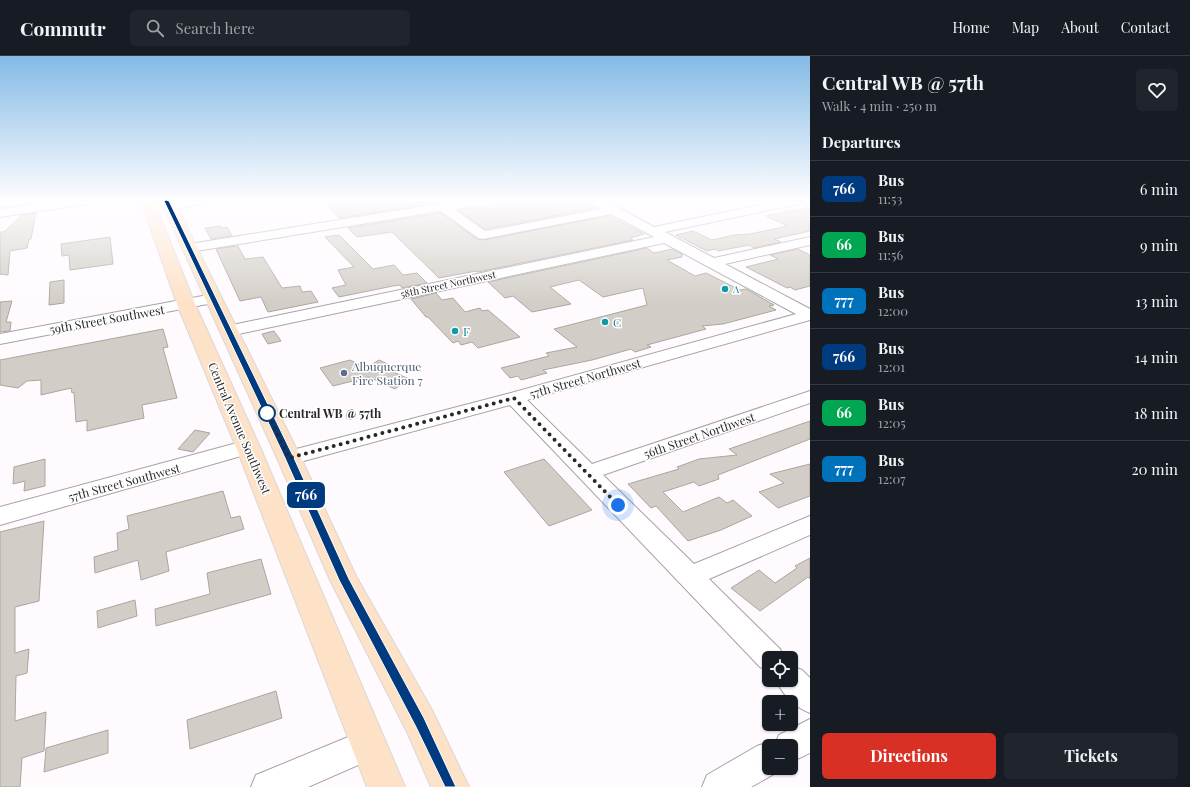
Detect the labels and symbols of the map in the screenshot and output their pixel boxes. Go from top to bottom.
street label: 58th Street Northwest [399,267,497,301]
place label: A [732,282,740,296]
marker: A [720,284,730,294]
street label: 59th Street Southwest [48,301,166,337]
place label: C [613,314,621,330]
marker: C [600,317,610,327]
place label: F [463,323,470,339]
marker: F [450,326,460,336]
street label: 57th Street Northwest [527,354,643,402]
place label: Albuquerque Fire Station 7 [351,358,423,388]
street label: Central Avenue Southwest [205,360,275,497]
marker: Albuquerque Fire Station 7 [339,368,349,378]
marker: Central WB @ 57th [258,404,276,422]
place label: Central WB @ 57th [279,405,382,421]
street label: 56th Street Northwest [641,408,757,462]
street label: 57th Street Southwest [66,459,182,505]
line badge: 766 [283,482,329,508]
your location [608,495,628,515]

